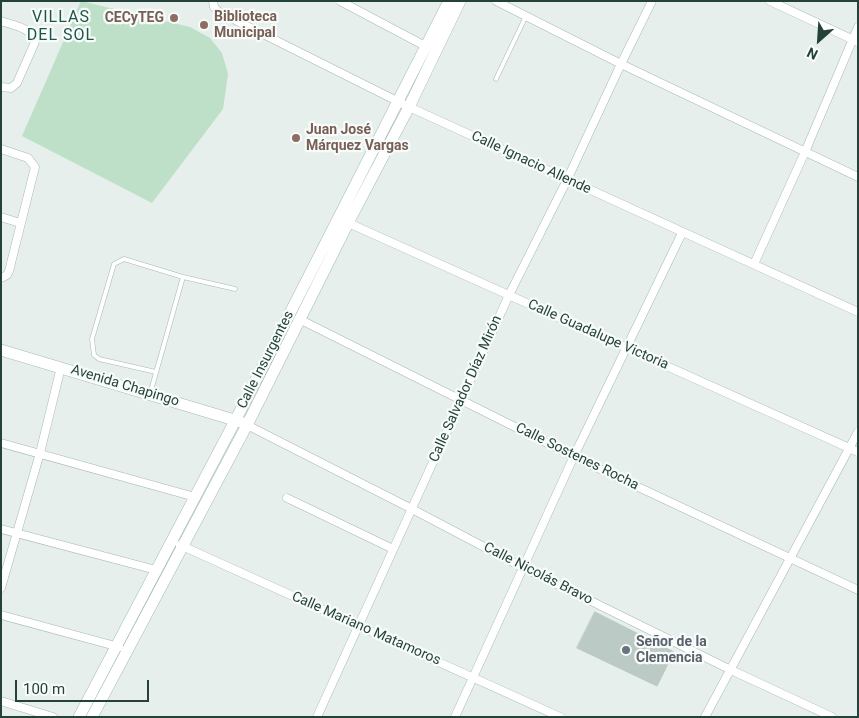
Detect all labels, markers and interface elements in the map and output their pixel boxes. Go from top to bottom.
district label: VILLAS DEL SOL [26,8,96,46]
place label: Biblioteca Municipal [214,9,277,41]
place label: CECyTEG [105,10,164,26]
marker: CECyTEG [168,12,180,24]
north arrow [794,15,844,65]
marker: Biblioteca Municipal [198,19,210,31]
text: N [804,44,820,63]
place label: Juan José Márquez Vargas [306,122,409,154]
street label: Calle Ignacio Allende [469,128,593,198]
marker: Juan José Márquez Vargas [290,132,302,144]
street label: Calle Guadalupe Victoria [525,296,671,374]
street label: Calle Insurgentes [234,308,298,412]
street label: Calle Salvador Díaz Mirón [426,313,506,465]
street label: Avenida Chapingo [69,362,181,410]
street label: Calle Sostenes Rocha [513,420,641,494]
street label: Calle Nicolás Bravo [481,539,595,609]
street label: Calle Mariano Matamoros [289,589,443,669]
place label: Señor de la Clemencia [636,634,707,666]
marker: Señor de la Clemencia [620,644,632,656]
scale bar [18,670,151,702]
text: 100 m [23,680,65,698]

